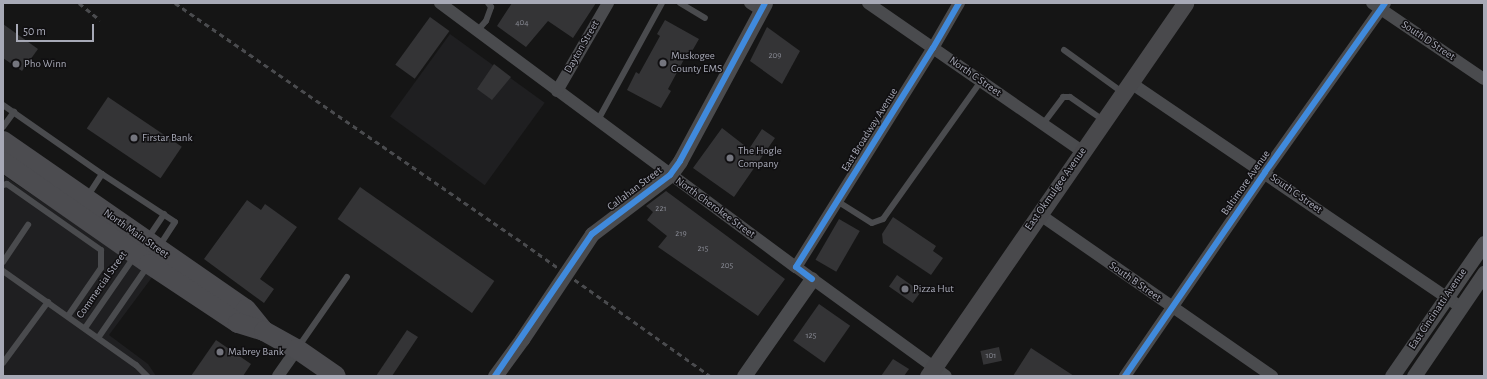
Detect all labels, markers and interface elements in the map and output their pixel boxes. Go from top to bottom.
scale bar [18,16,96,42]
house number: 404 [515,18,529,28]
street label: Dayton Street [562,18,602,76]
street label: South D Street [1399,18,1457,64]
text: 50 m [23,25,46,37]
place label: Muskogee County EMS [671,50,722,76]
house number: 209 [768,51,782,61]
street label: North C Street [946,54,1004,100]
place label: Pho Winn [24,57,66,71]
marker: Muskogee County EMS [658,58,668,68]
marker: Pho Winn [11,59,21,69]
street label: East Broadway Avenue [839,86,901,174]
place label: Firstar Bank [142,131,192,145]
marker: Firstar Bank [129,133,139,143]
place label: The Hogle Company [738,145,782,171]
street label: East Okmulgee Avenue [1022,145,1090,233]
street label: Baltimore Avenue [1219,148,1273,218]
marker: The Hogle Company [725,153,735,163]
street label: Callahan Street [605,164,665,214]
street label: South C Street [1267,171,1325,217]
street label: North Cherokee Street [673,175,757,241]
house number: 221 [655,204,667,214]
street label: North Main Street [101,207,171,261]
house number: 219 [675,229,687,239]
house number: 215 [698,244,708,254]
street label: Commercial Street [74,249,130,321]
street label: South B Street [1106,259,1164,305]
house number: 205 [721,261,733,271]
street label: East Cincinatti Avenue [1406,266,1470,352]
place label: Pizza Hut [913,282,954,296]
marker: Pizza Hut [900,284,910,294]
house number: 125 [806,331,816,341]
place label: Mabrey Bank [228,345,284,359]
marker: Mabrey Bank [215,347,225,357]
house number: 101 [986,351,996,361]

